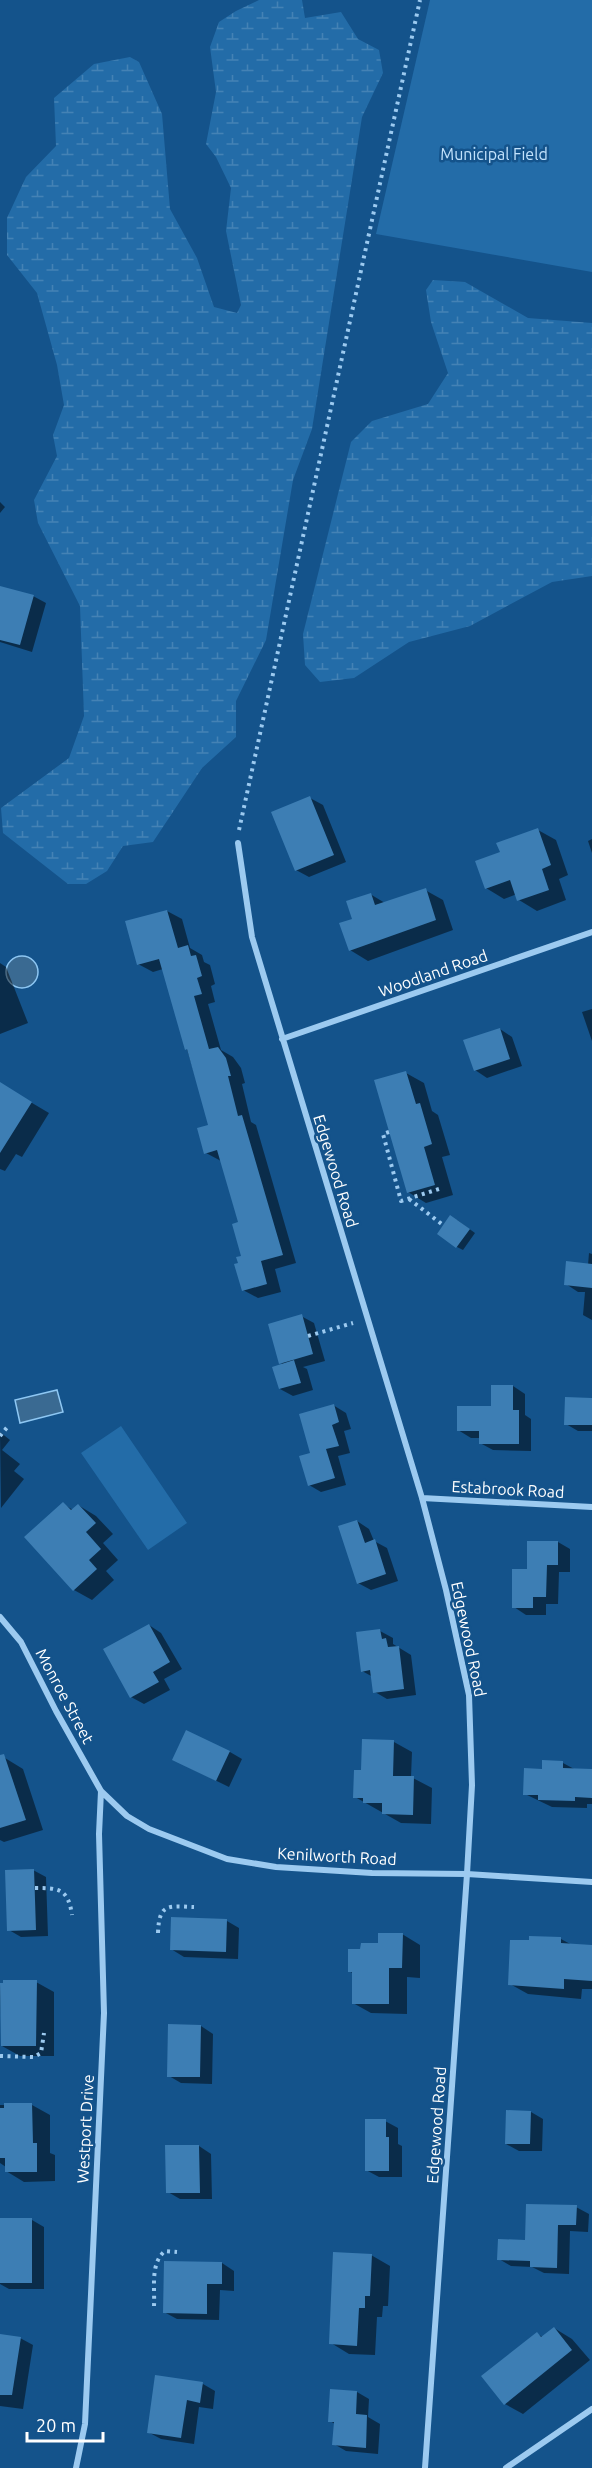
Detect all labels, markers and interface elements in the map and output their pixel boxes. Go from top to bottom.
park label: Municipal Field [440,145,548,163]
street label: Woodland Road [376,946,490,1000]
street label: Edgewood Road [310,1112,362,1230]
street label: Estabrook Road [451,1477,565,1501]
street label: Edgewood Road [448,1580,490,1698]
street label: Monroe Street [32,1645,98,1747]
street label: Kenilworth Road [277,1844,397,1868]
street label: Edgewood Road [423,2066,449,2184]
street label: Westport Drive [73,2074,97,2184]
scale bar [27,2405,104,2443]
text: 20 m [36,2415,76,2435]

